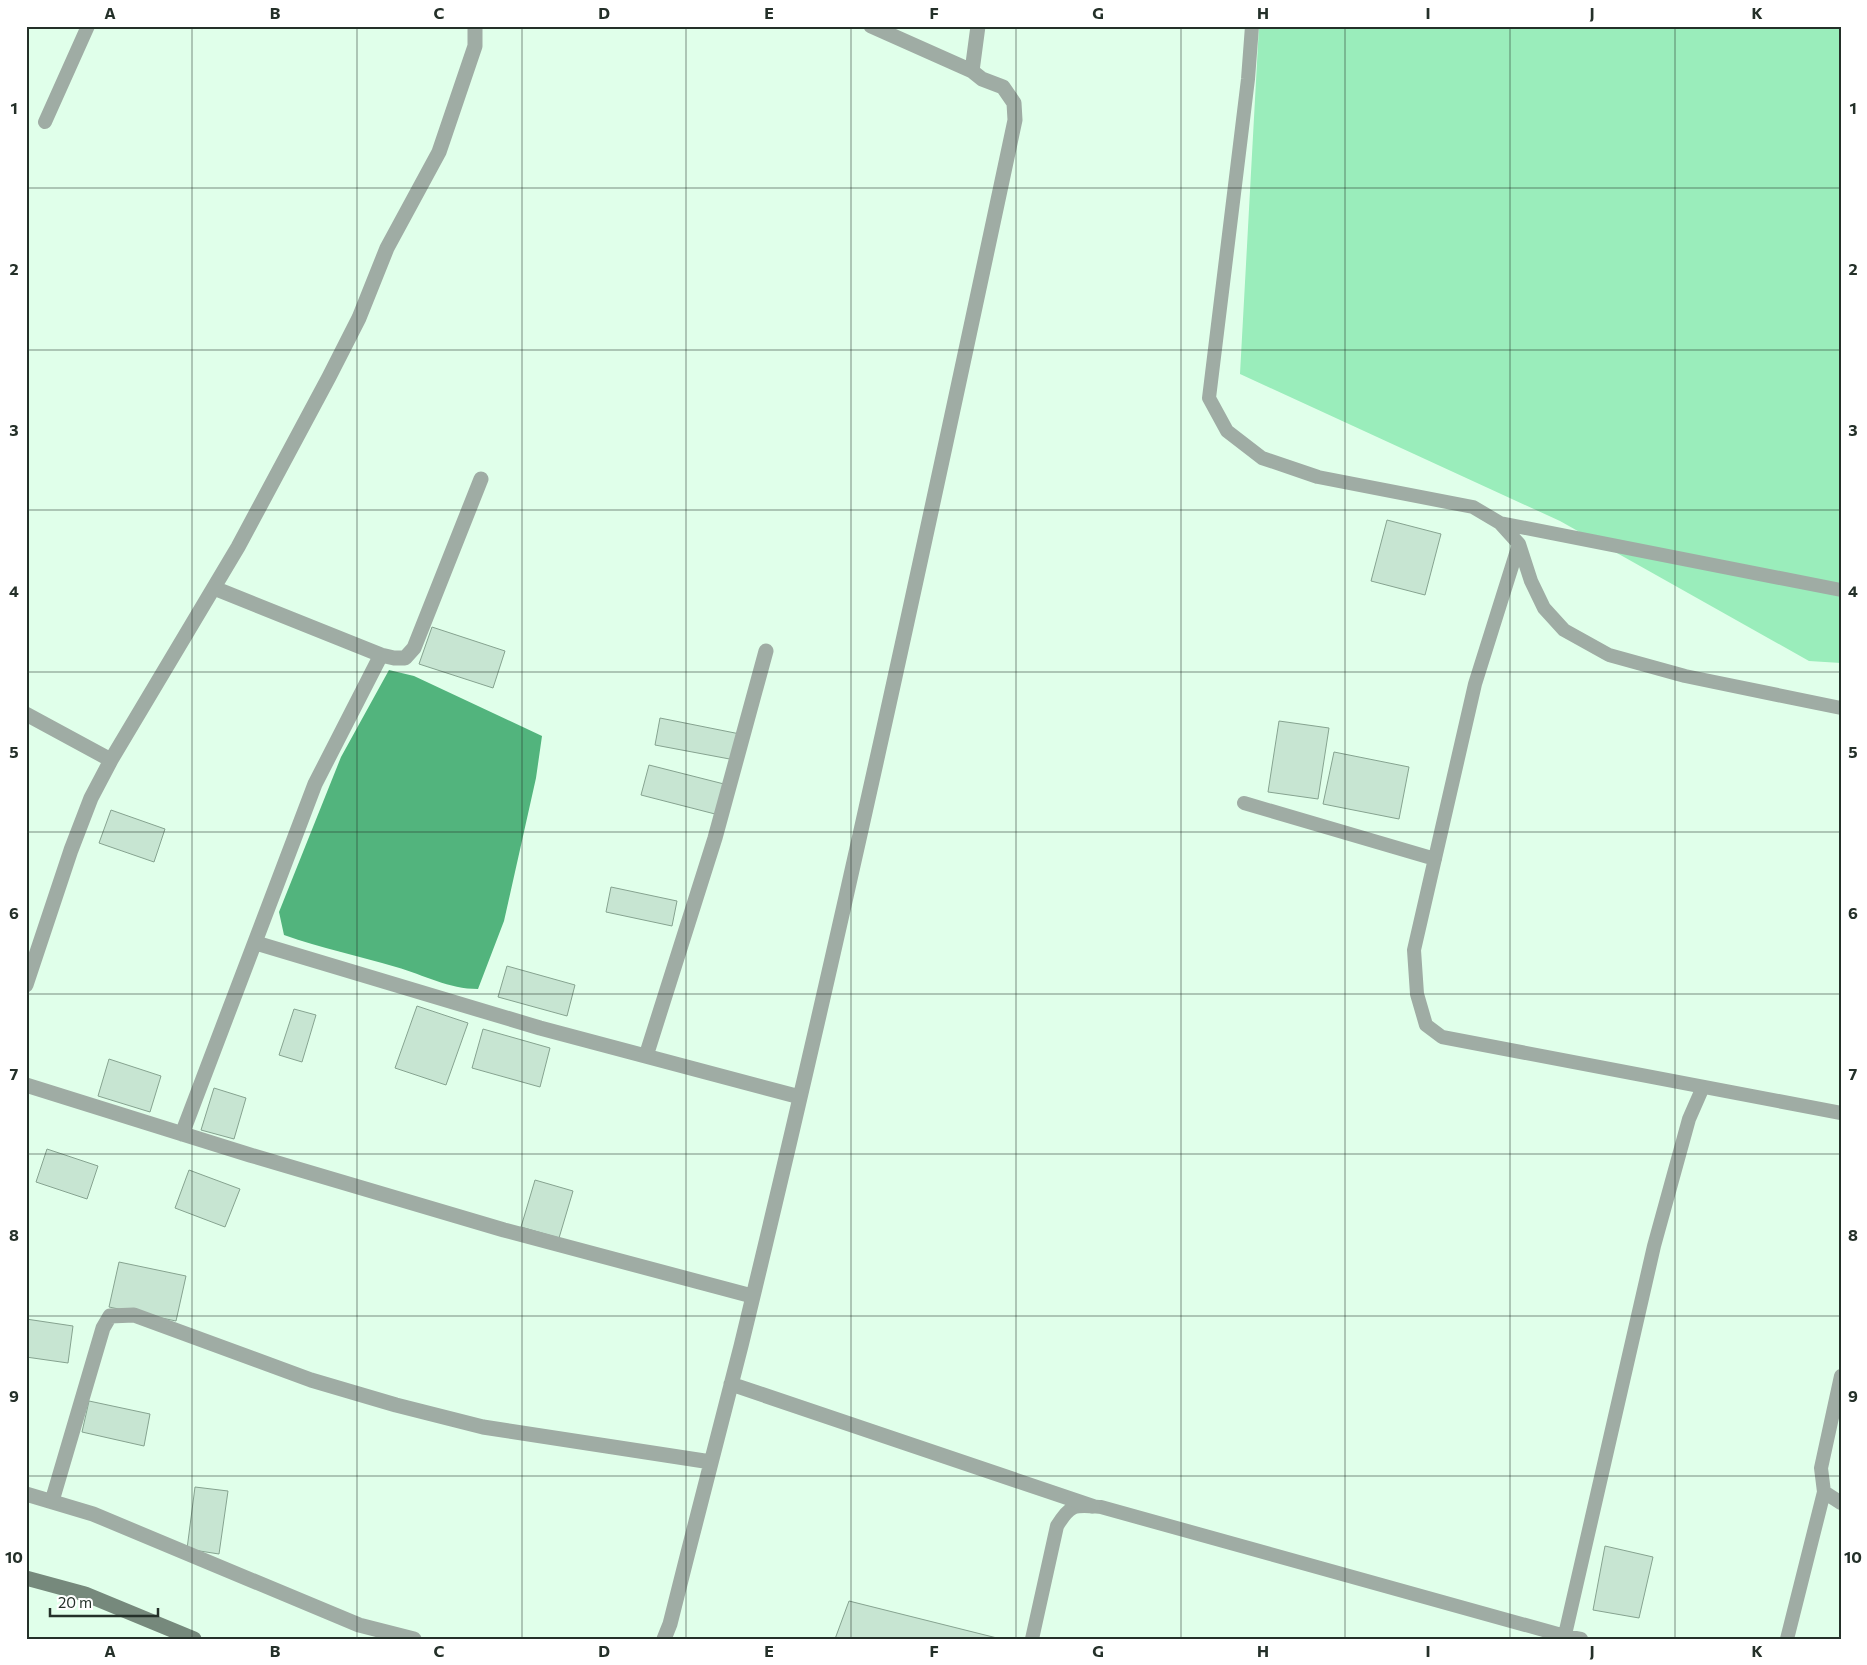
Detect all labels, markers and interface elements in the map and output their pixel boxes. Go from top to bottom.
text: A [104,3,116,22]
text: B [270,3,281,22]
text: C [434,3,445,22]
text: D [598,3,610,22]
text: E [764,3,774,22]
text: F [929,3,939,22]
text: G [1092,3,1104,22]
text: H [1257,3,1269,22]
text: I [1425,3,1431,22]
text: J [1589,3,1595,22]
text: K [1751,3,1763,22]
text: 1 [10,98,18,117]
text: 1 [1849,98,1857,117]
text: 2 [9,259,19,278]
text: 2 [1848,259,1858,278]
text: 3 [9,420,19,439]
text: 3 [1848,420,1858,439]
text: 4 [9,581,19,600]
text: 4 [1848,581,1858,600]
text: 5 [9,742,19,761]
text: 5 [1848,742,1858,761]
text: 6 [9,903,19,922]
text: 6 [1848,903,1858,922]
text: 7 [10,1064,19,1083]
text: 7 [1849,1064,1858,1083]
text: 8 [9,1225,19,1244]
text: 8 [1848,1225,1858,1244]
text: 9 [9,1386,19,1405]
text: 9 [1848,1386,1858,1405]
text: 10 [5,1547,23,1566]
text: 10 [1844,1547,1862,1566]
scale bar [50,1585,158,1617]
text: 20 m [58,1593,92,1611]
text: A [104,1641,116,1660]
text: B [270,1641,281,1660]
text: C [434,1641,445,1660]
text: D [598,1641,610,1660]
text: E [764,1641,774,1660]
text: F [929,1641,939,1660]
text: G [1092,1641,1104,1660]
text: H [1257,1641,1269,1660]
text: I [1425,1641,1431,1660]
text: J [1589,1641,1595,1660]
text: K [1751,1641,1763,1660]

